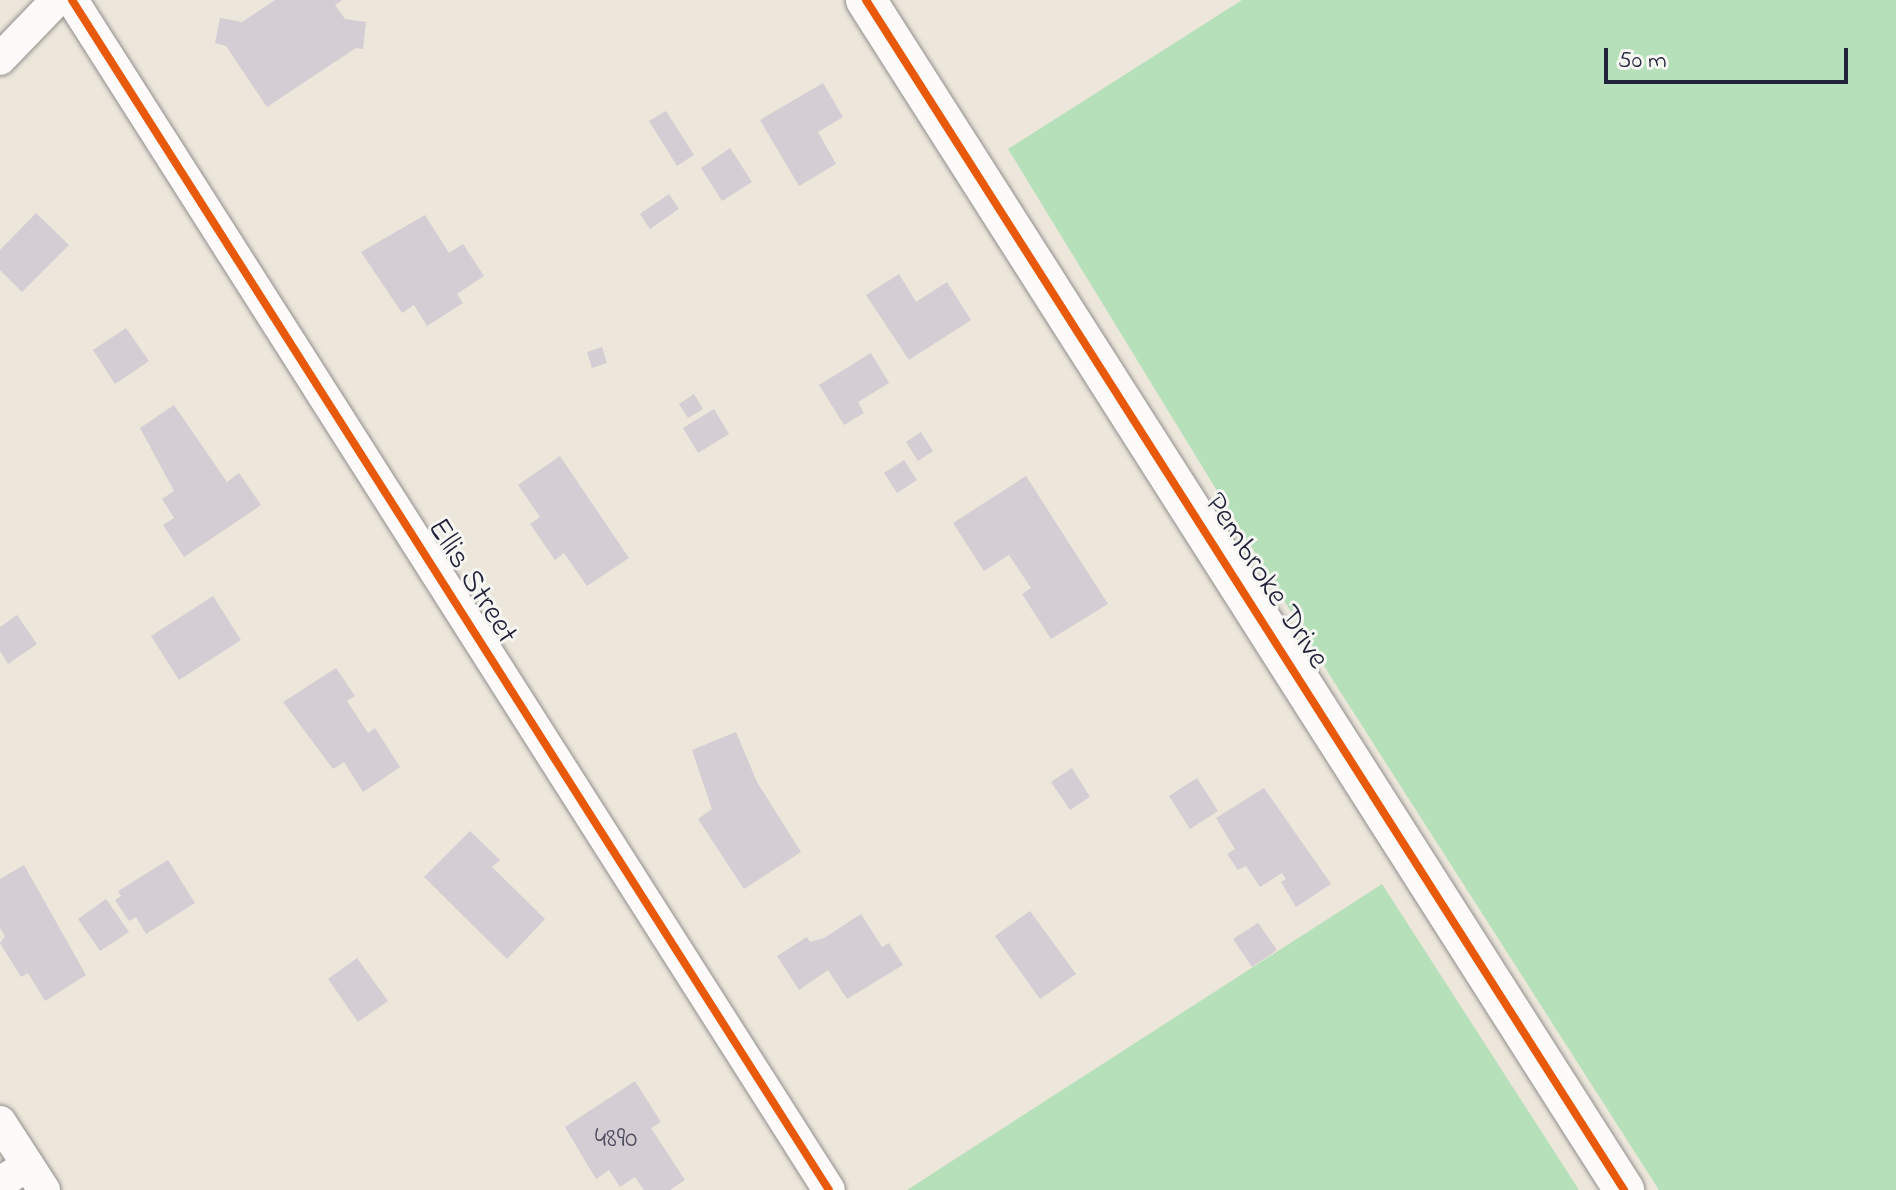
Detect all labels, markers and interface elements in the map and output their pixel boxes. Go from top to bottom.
scale bar [1608,32,1852,82]
text: 50 m [1618,44,1667,79]
street label: Pembroke Drive [1194,487,1336,677]
street label: Ellis Street [417,512,525,652]
house number: 4890 [595,1123,637,1157]

